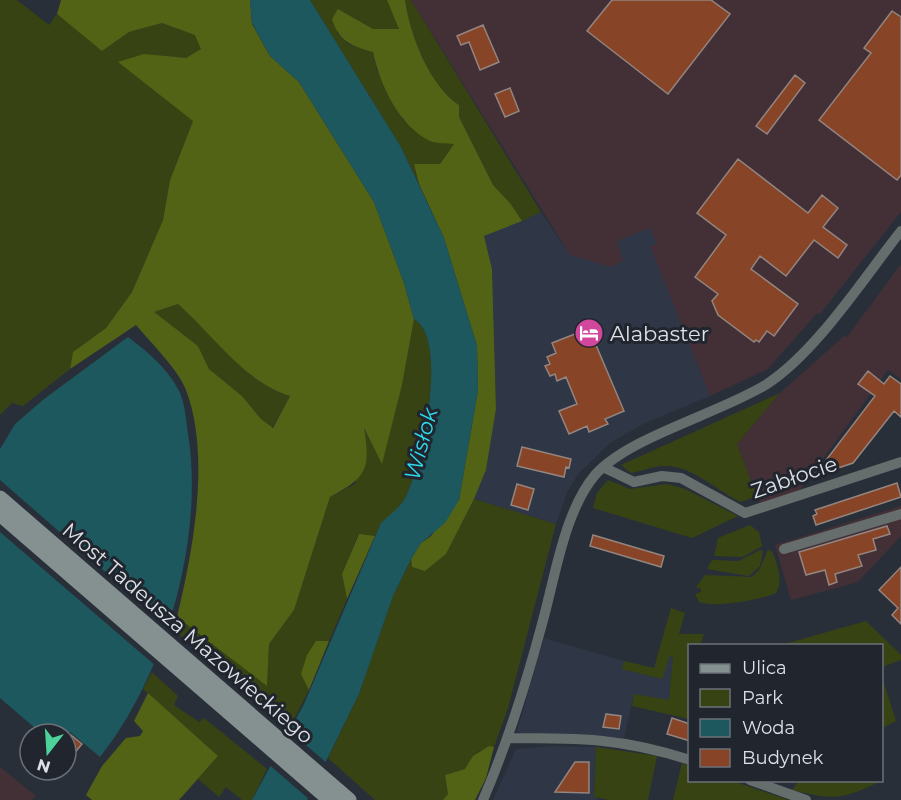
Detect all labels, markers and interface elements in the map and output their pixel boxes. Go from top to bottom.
hotel icon: Alabaster [573,317,605,349]
place label: Alabaster [610,321,709,346]
water label: Wisłok [398,404,444,483]
street label: Zabłocie [748,451,840,503]
street label: Most Tadeusza Mazowieckiego [58,517,318,749]
legend [688,644,883,782]
text: Ulica [742,657,787,679]
text: Park [742,687,783,709]
text: Woda [742,717,795,739]
north arrow [18,722,78,782]
text: Budynek [742,747,824,769]
text: N [35,755,53,777]

